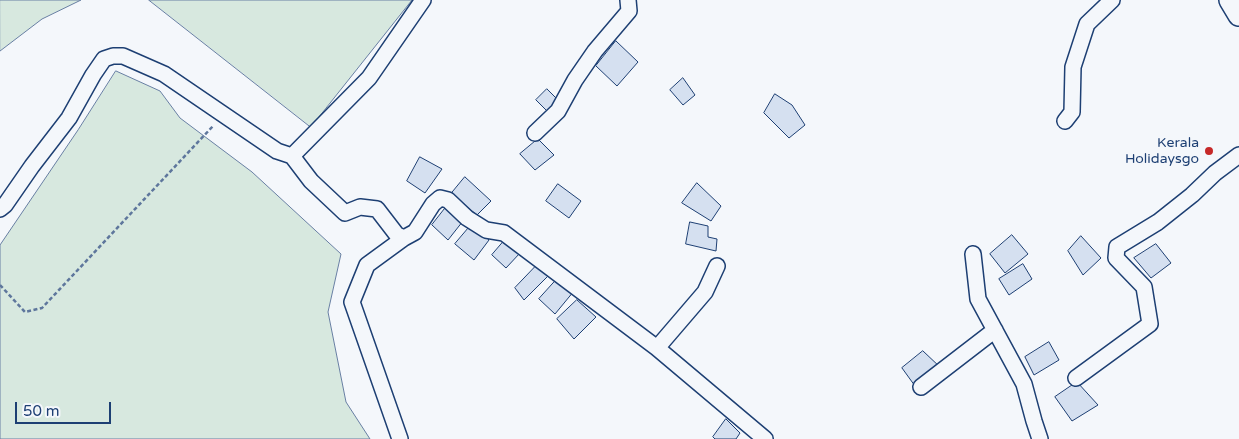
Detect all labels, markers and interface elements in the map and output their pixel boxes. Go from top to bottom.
place label: Kerala Holidaysgo [1125,135,1199,168]
marker: Kerala Holidaysgo [1203,145,1215,157]
scale bar [18,392,114,424]
text: 50 m [23,402,60,420]

